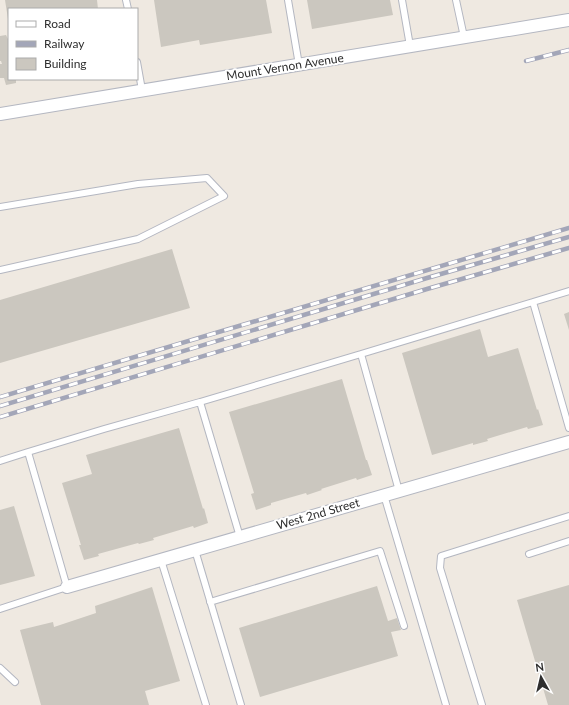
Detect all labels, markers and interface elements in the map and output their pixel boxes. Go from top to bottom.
legend [8,8,138,80]
text: Road [44,16,71,31]
text: Railway [44,36,85,51]
street label: Mount Vernon Avenue [225,50,345,83]
text: Building [44,56,87,71]
street label: West 2nd Street [275,494,362,533]
north arrow [521,657,561,697]
text: N [534,660,545,674]

